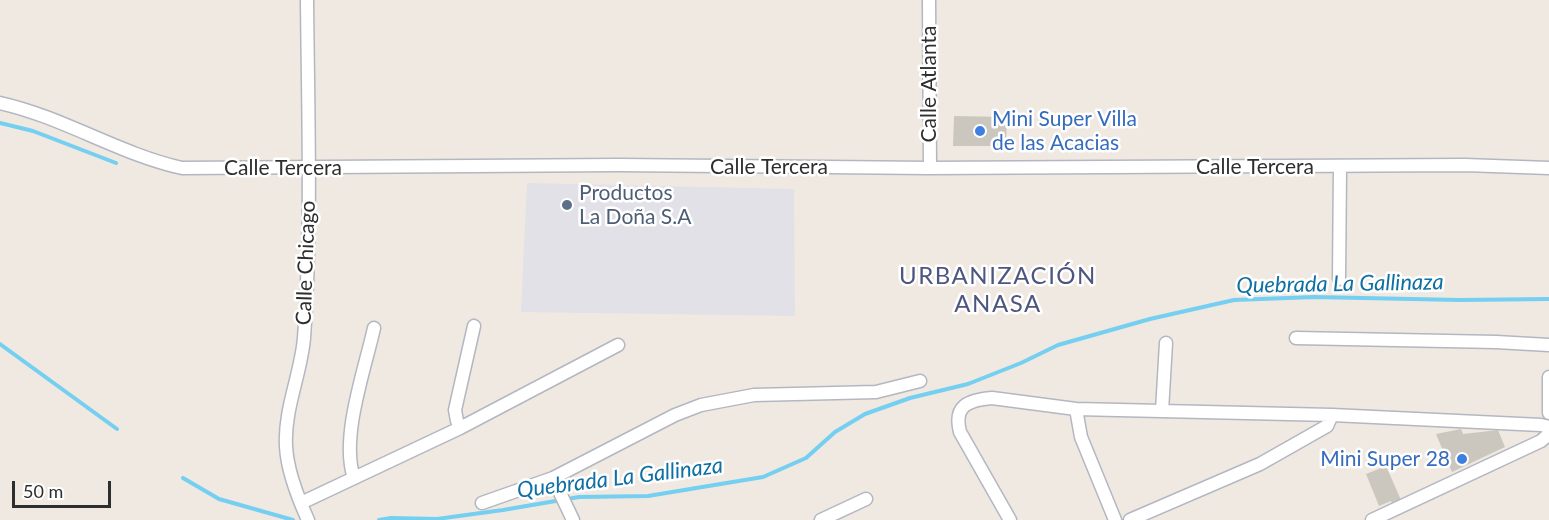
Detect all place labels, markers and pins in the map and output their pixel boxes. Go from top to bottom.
place label: Mini Super Villa de las Acacias [992,106,1137,156]
marker: Mini Super Villa de las Acacias [973,124,987,138]
place label: Productos La Doña S.A [579,180,691,230]
marker: Productos La Doña S.A [560,198,574,212]
place label: Mini Super 28 [1320,446,1450,472]
marker: Mini Super 28 [1455,452,1469,466]

